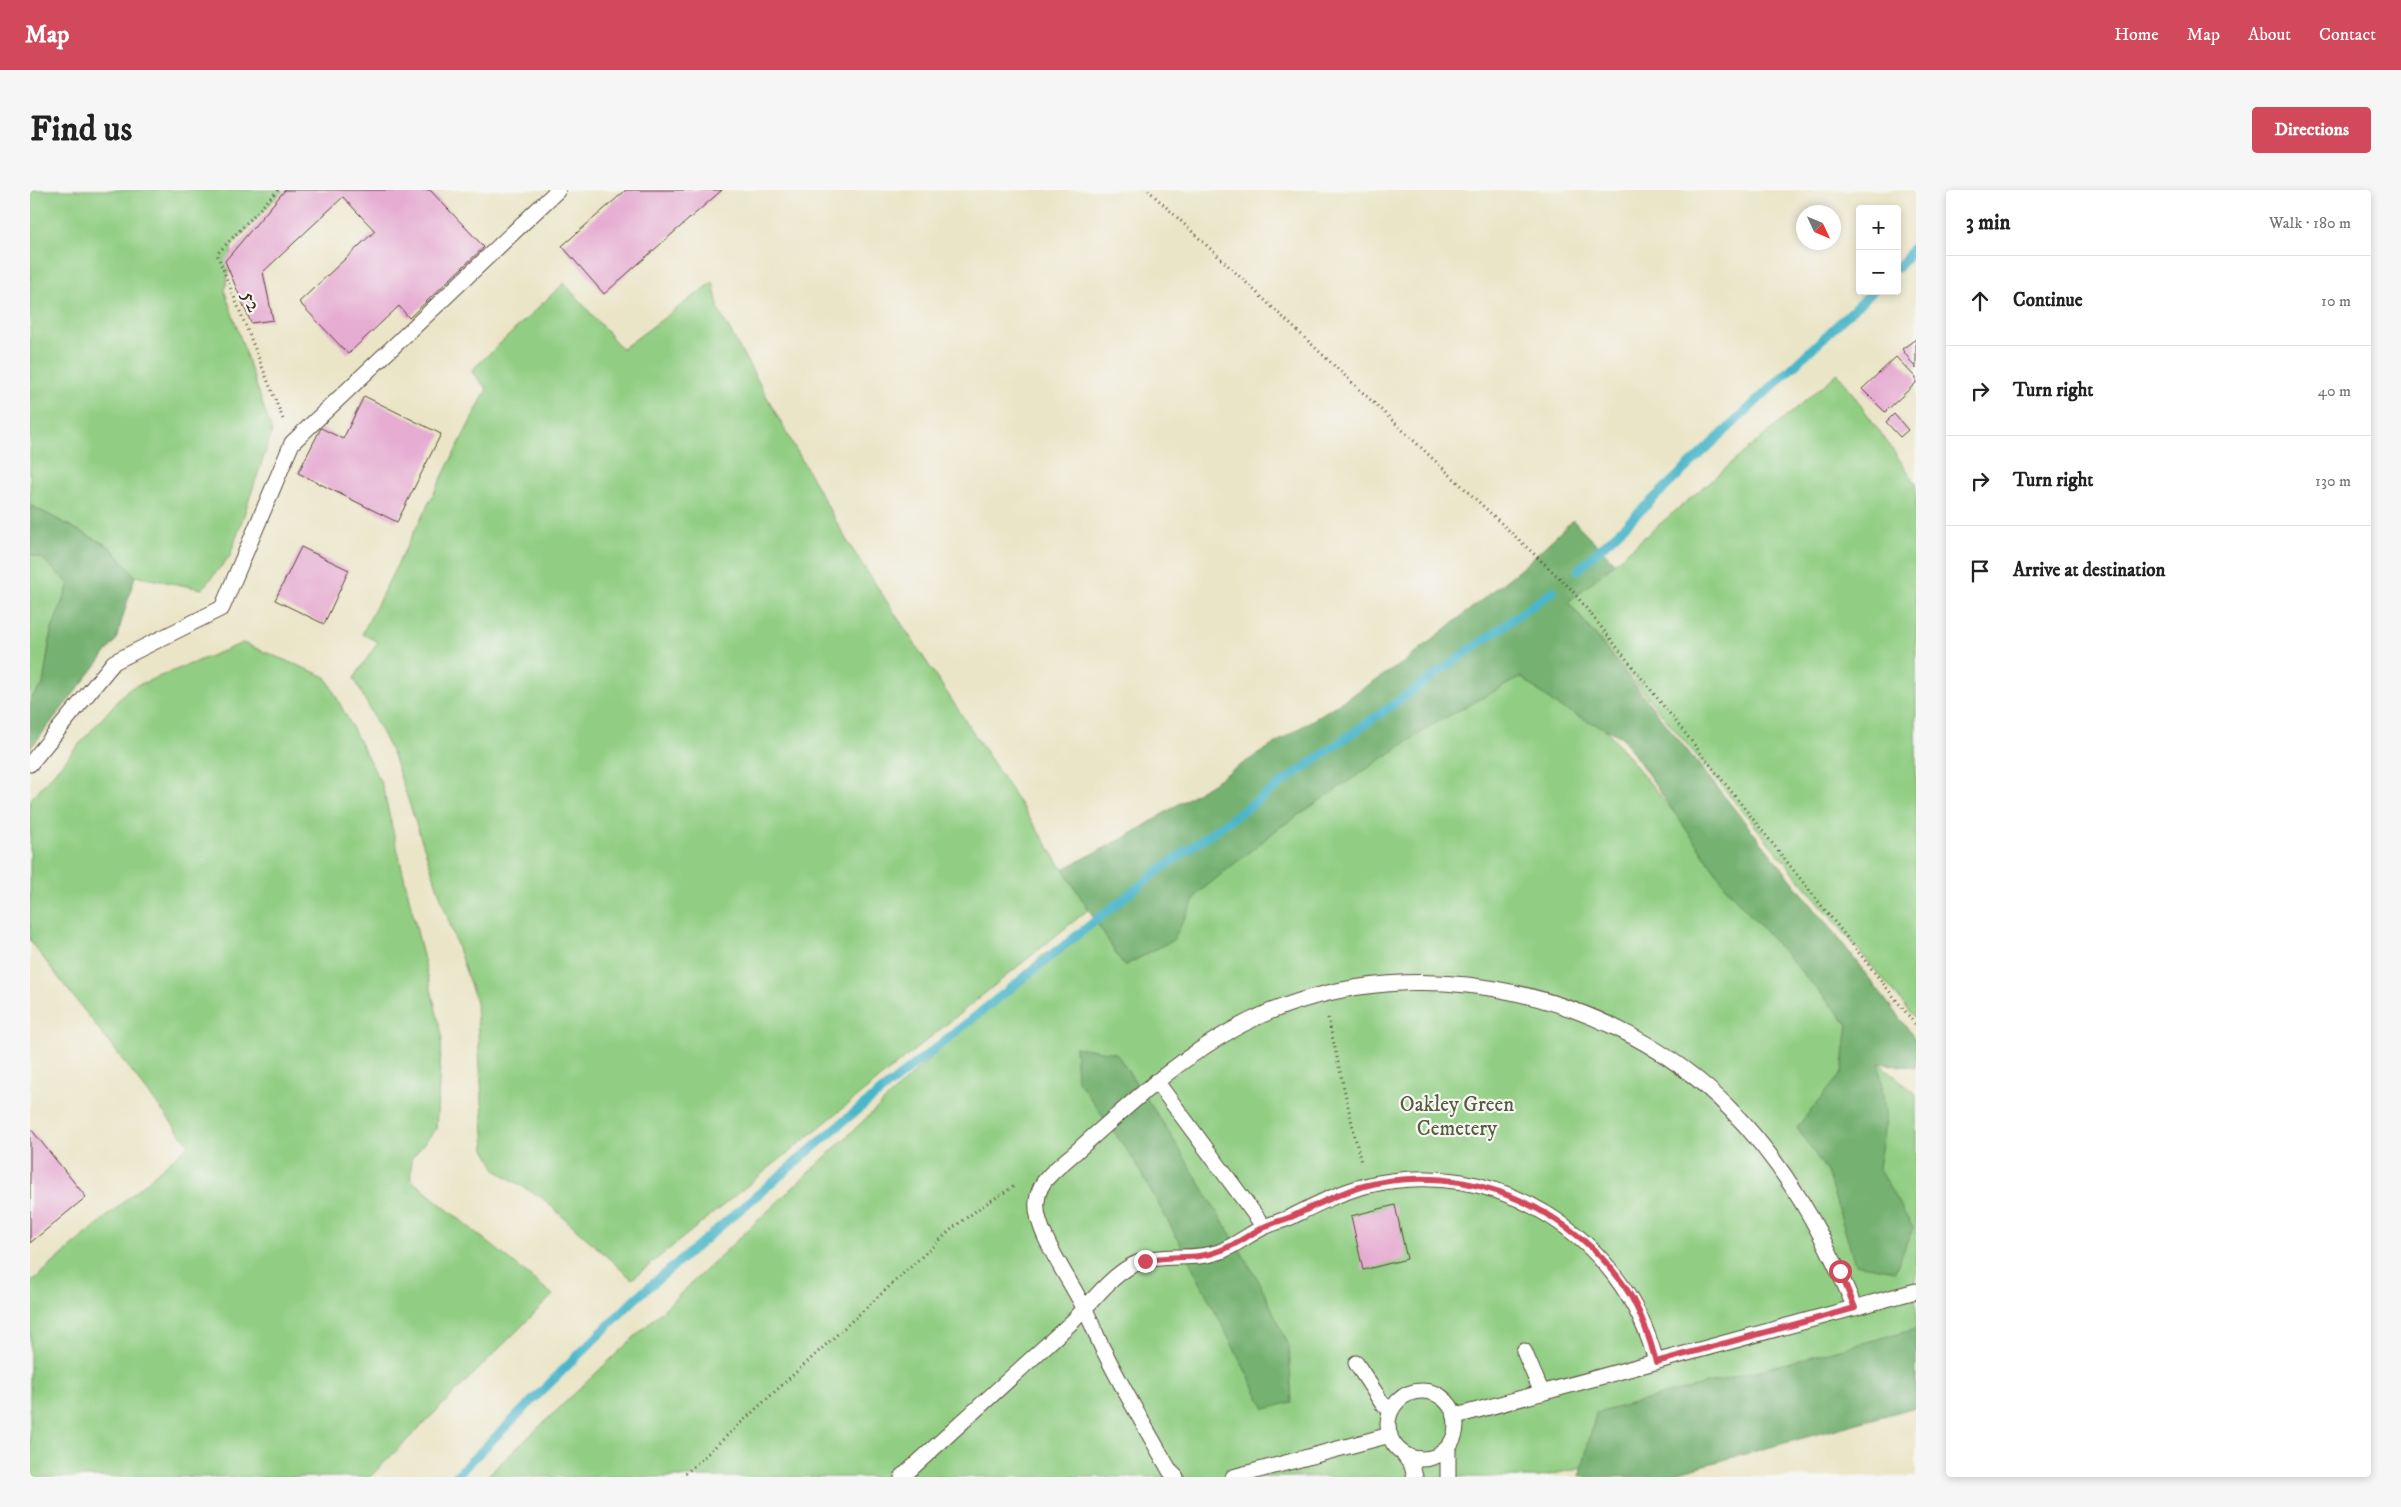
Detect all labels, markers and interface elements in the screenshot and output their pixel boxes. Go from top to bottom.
text: Map [25,20,69,50]
text: Home [2114,24,2159,46]
text: Map [2187,24,2220,46]
text: About [2248,24,2291,46]
text: Contact [2319,24,2376,46]
button: Directions [2252,107,2371,153]
text: Find us [30,108,132,152]
north arrow [1796,205,1841,250]
map controls [1856,205,1901,295]
button: + [1856,205,1901,250]
text: 3 min [1966,210,2011,236]
text: Walk · 180 m [2269,213,2351,233]
button: − [1856,250,1901,295]
street label: 52 [235,287,267,317]
icon: ahead [1966,287,1994,315]
text: Continue [2013,289,2083,312]
text: 10 m [2321,291,2351,311]
icon: right [1966,377,1994,405]
text: Turn right [2013,379,2093,402]
text: 40 m [2318,381,2351,401]
icon: right [1966,467,1994,495]
text: Turn right [2013,469,2093,492]
text: 130 m [2315,471,2351,491]
icon: arrive [1966,557,1994,585]
text: Arrive at destination [2013,559,2165,582]
park label: Oakley Green Cemetery [1400,1092,1514,1142]
route end [1134,1250,1157,1273]
route start [1829,1260,1852,1283]

